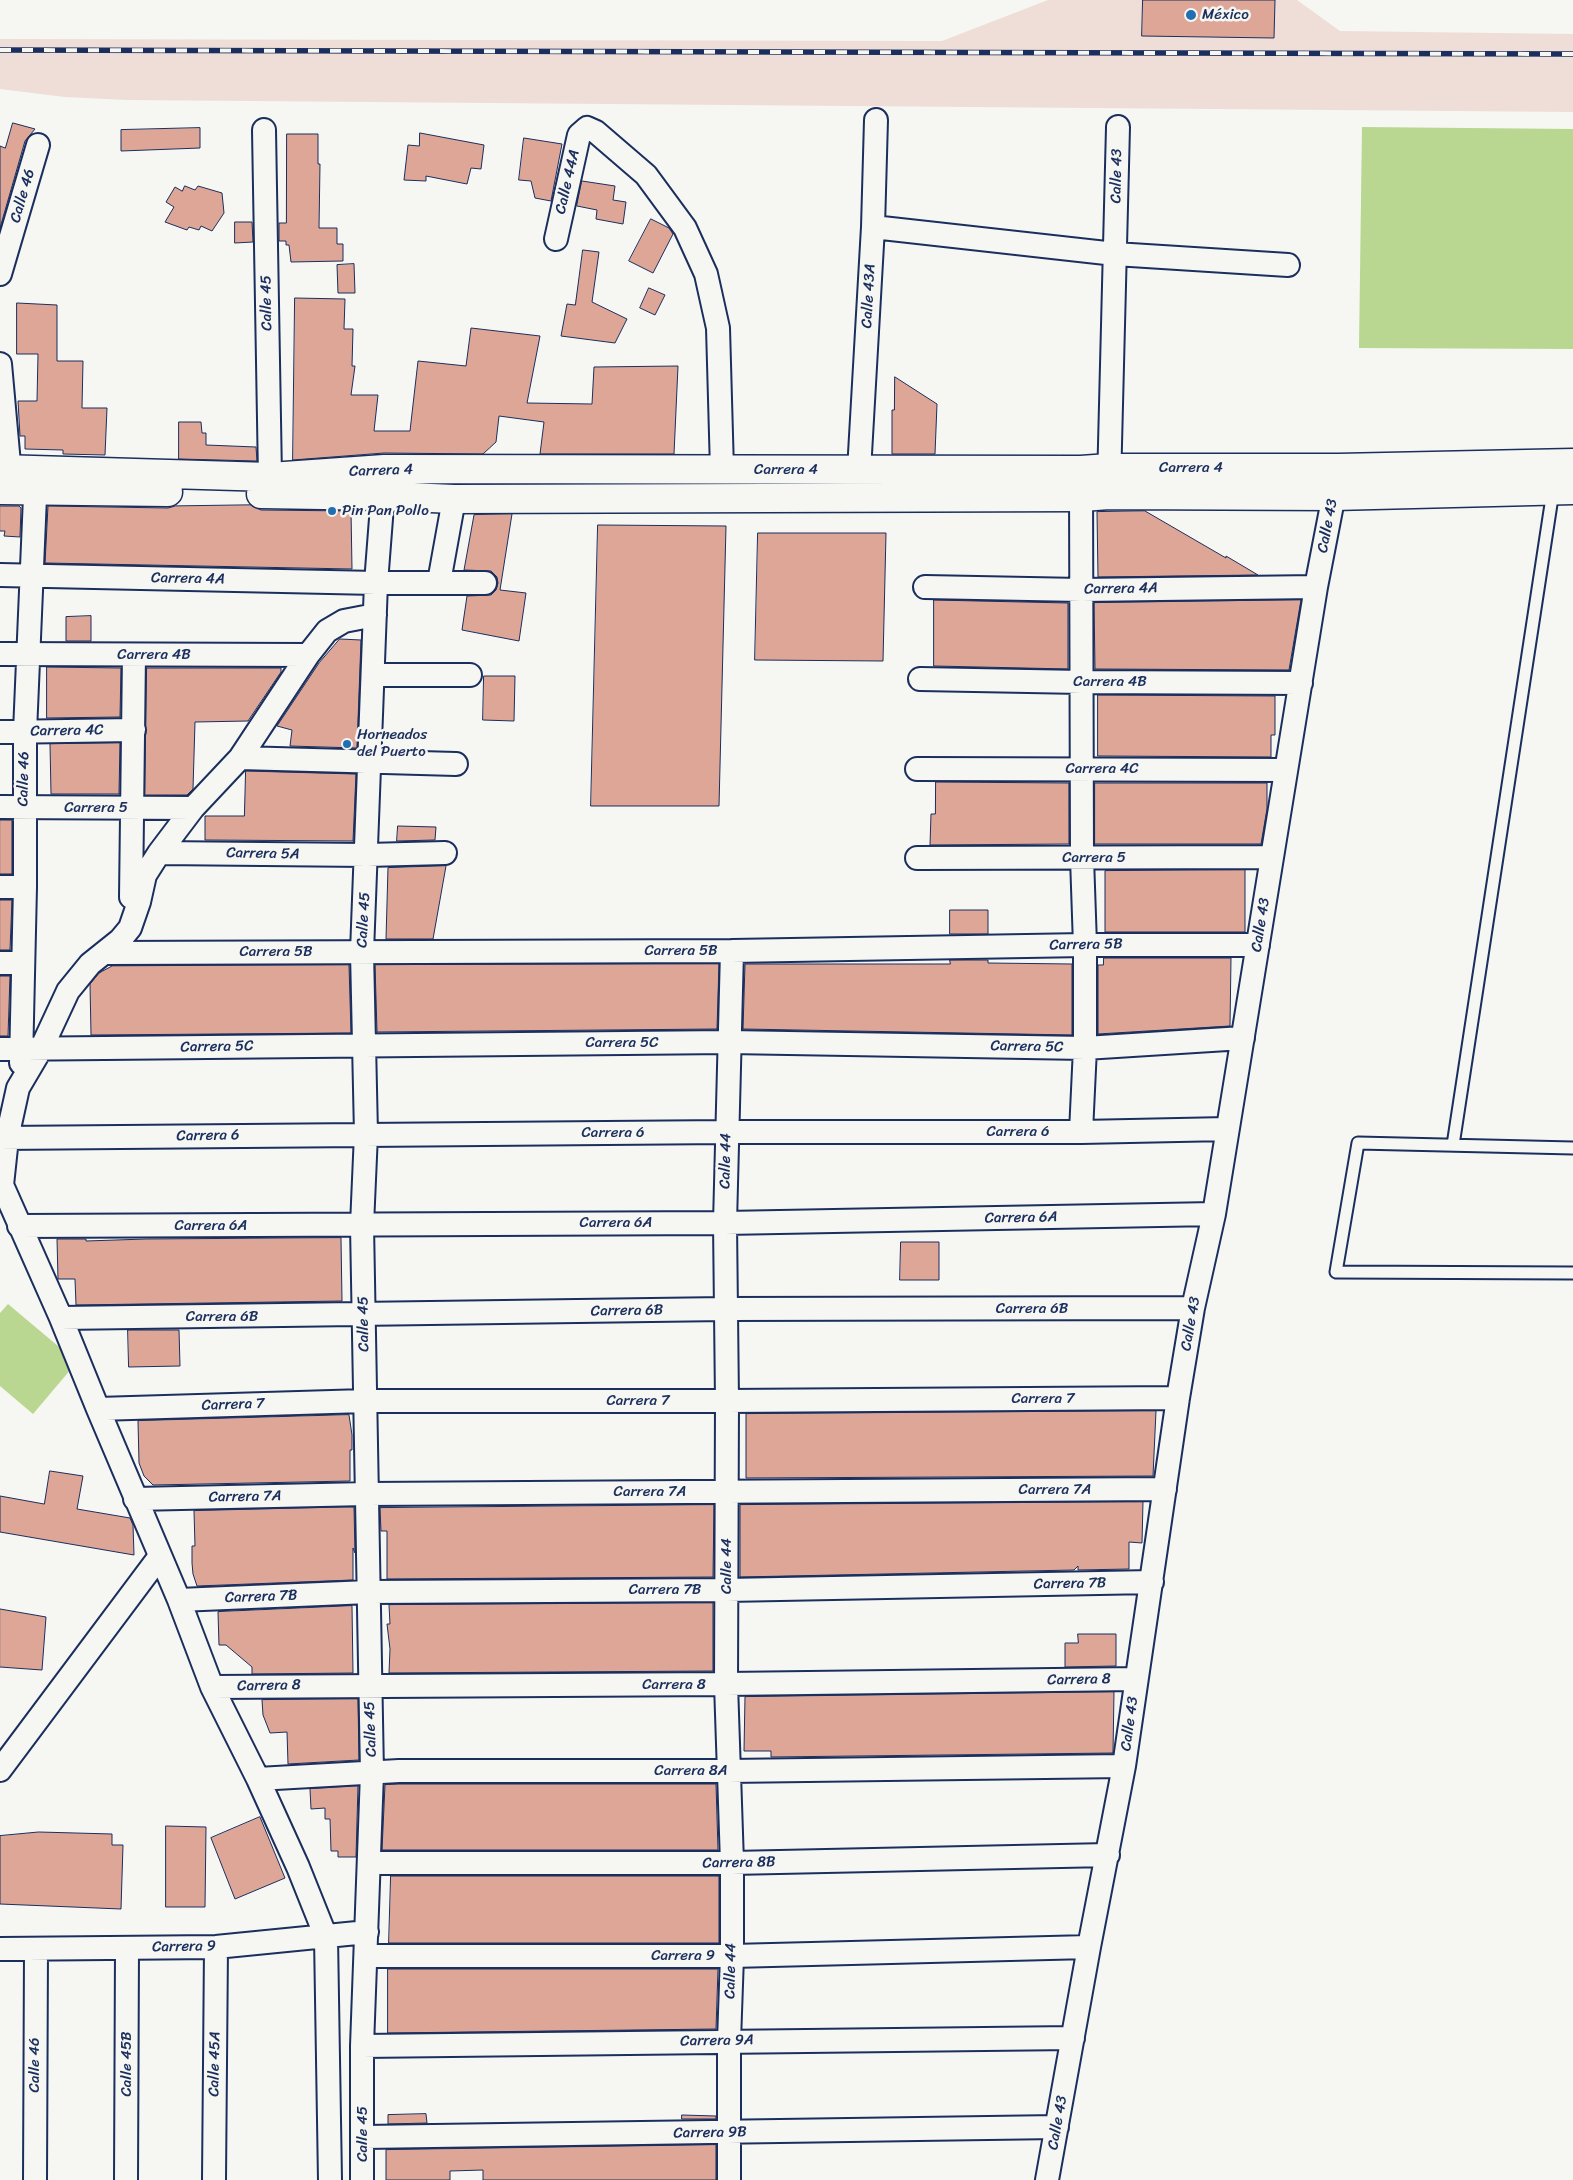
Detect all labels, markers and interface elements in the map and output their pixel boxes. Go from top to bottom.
place label: México [1202,6,1249,24]
marker: México [1184,8,1198,22]
street label: Calle 44A [552,148,584,216]
street label: Calle 43 [1108,149,1126,203]
street label: Calle 46 [7,167,39,225]
street label: Calle 43A [858,263,880,329]
street label: Calle 45 [258,275,276,331]
street label: Carrera 4 [1159,459,1223,477]
street label: Carrera 4 [349,461,413,481]
street label: Carrera 4 [754,461,818,479]
street label: Calle 43 [1314,497,1342,555]
place label: Pin Pan Pollo [342,502,429,520]
marker: Pin Pan Pollo [326,505,338,517]
street label: Carrera 4A [151,569,225,589]
street label: Carrera 4A [1084,579,1158,599]
street label: Carrera 4B [117,646,191,664]
street label: Carrera 4B [1073,673,1147,691]
street label: Carrera 4C [30,721,104,741]
place label: Horneados del Puerto [357,726,427,761]
marker: Horneados del Puerto [341,738,353,750]
street label: Calle 46 [15,751,33,807]
street label: Carrera 4C [1065,760,1139,778]
street label: Carrera 5 [64,799,128,817]
street label: Carrera 5A [226,844,300,864]
street label: Carrera 5 [1062,849,1126,867]
street label: Calle 45 [354,892,374,948]
street label: Calle 43 [1248,897,1274,953]
street label: Carrera 5B [1049,935,1123,955]
street label: Carrera 5B [644,942,718,960]
street label: Carrera 5B [239,943,313,961]
street label: Carrera 5C [585,1034,659,1052]
street label: Carrera 5C [180,1037,254,1057]
street label: Carrera 5C [990,1037,1064,1057]
street label: Carrera 6 [987,1123,1049,1141]
street label: Carrera 6 [582,1124,644,1142]
street label: Carrera 6 [176,1126,240,1146]
street label: Calle 44 [717,1133,735,1189]
street label: Carrera 6A [984,1208,1058,1228]
street label: Carrera 6A [580,1214,652,1232]
street label: Carrera 6A [175,1217,247,1235]
street label: Calle 45 [355,1296,373,1352]
street label: Calle 43 [1177,1296,1205,1352]
street label: Carrera 6B [996,1300,1068,1318]
street label: Carrera 6B [591,1301,663,1321]
street label: Carrera 6B [186,1308,258,1326]
street label: Carrera 7 [1011,1390,1075,1408]
street label: Carrera 7 [606,1392,670,1410]
street label: Carrera 7 [201,1395,265,1415]
street label: Carrera 7A [1019,1481,1091,1499]
street label: Carrera 7A [614,1483,686,1501]
street label: Carrera 7A [208,1487,282,1507]
street label: Calle 44 [718,1538,736,1594]
street label: Carrera 7B [1034,1574,1106,1594]
street label: Carrera 7B [629,1581,701,1599]
street label: Carrera 7B [224,1587,298,1607]
street label: Carrera 8 [1047,1670,1111,1690]
street label: Carrera 8 [237,1676,301,1696]
street label: Carrera 8 [642,1676,706,1694]
street label: Calle 43 [1117,1696,1143,1752]
street label: Calle 45 [361,1701,381,1757]
street label: Carrera 8A [654,1762,728,1780]
street label: Carrera 8B [702,1853,776,1873]
street label: Carrera 9 [152,1937,216,1957]
street label: Calle 44 [722,1943,740,1999]
street label: Carrera 9 [651,1947,715,1965]
street label: Calle 45B [118,2031,136,2097]
street label: Calle 45A [205,2031,225,2097]
street label: Carrera 9A [680,2031,754,2051]
street label: Calle 46 [26,2038,44,2092]
street label: Calle 43 [1044,2095,1072,2151]
street label: Calle 45 [354,2106,372,2162]
street label: Carrera 9B [673,2123,747,2143]

